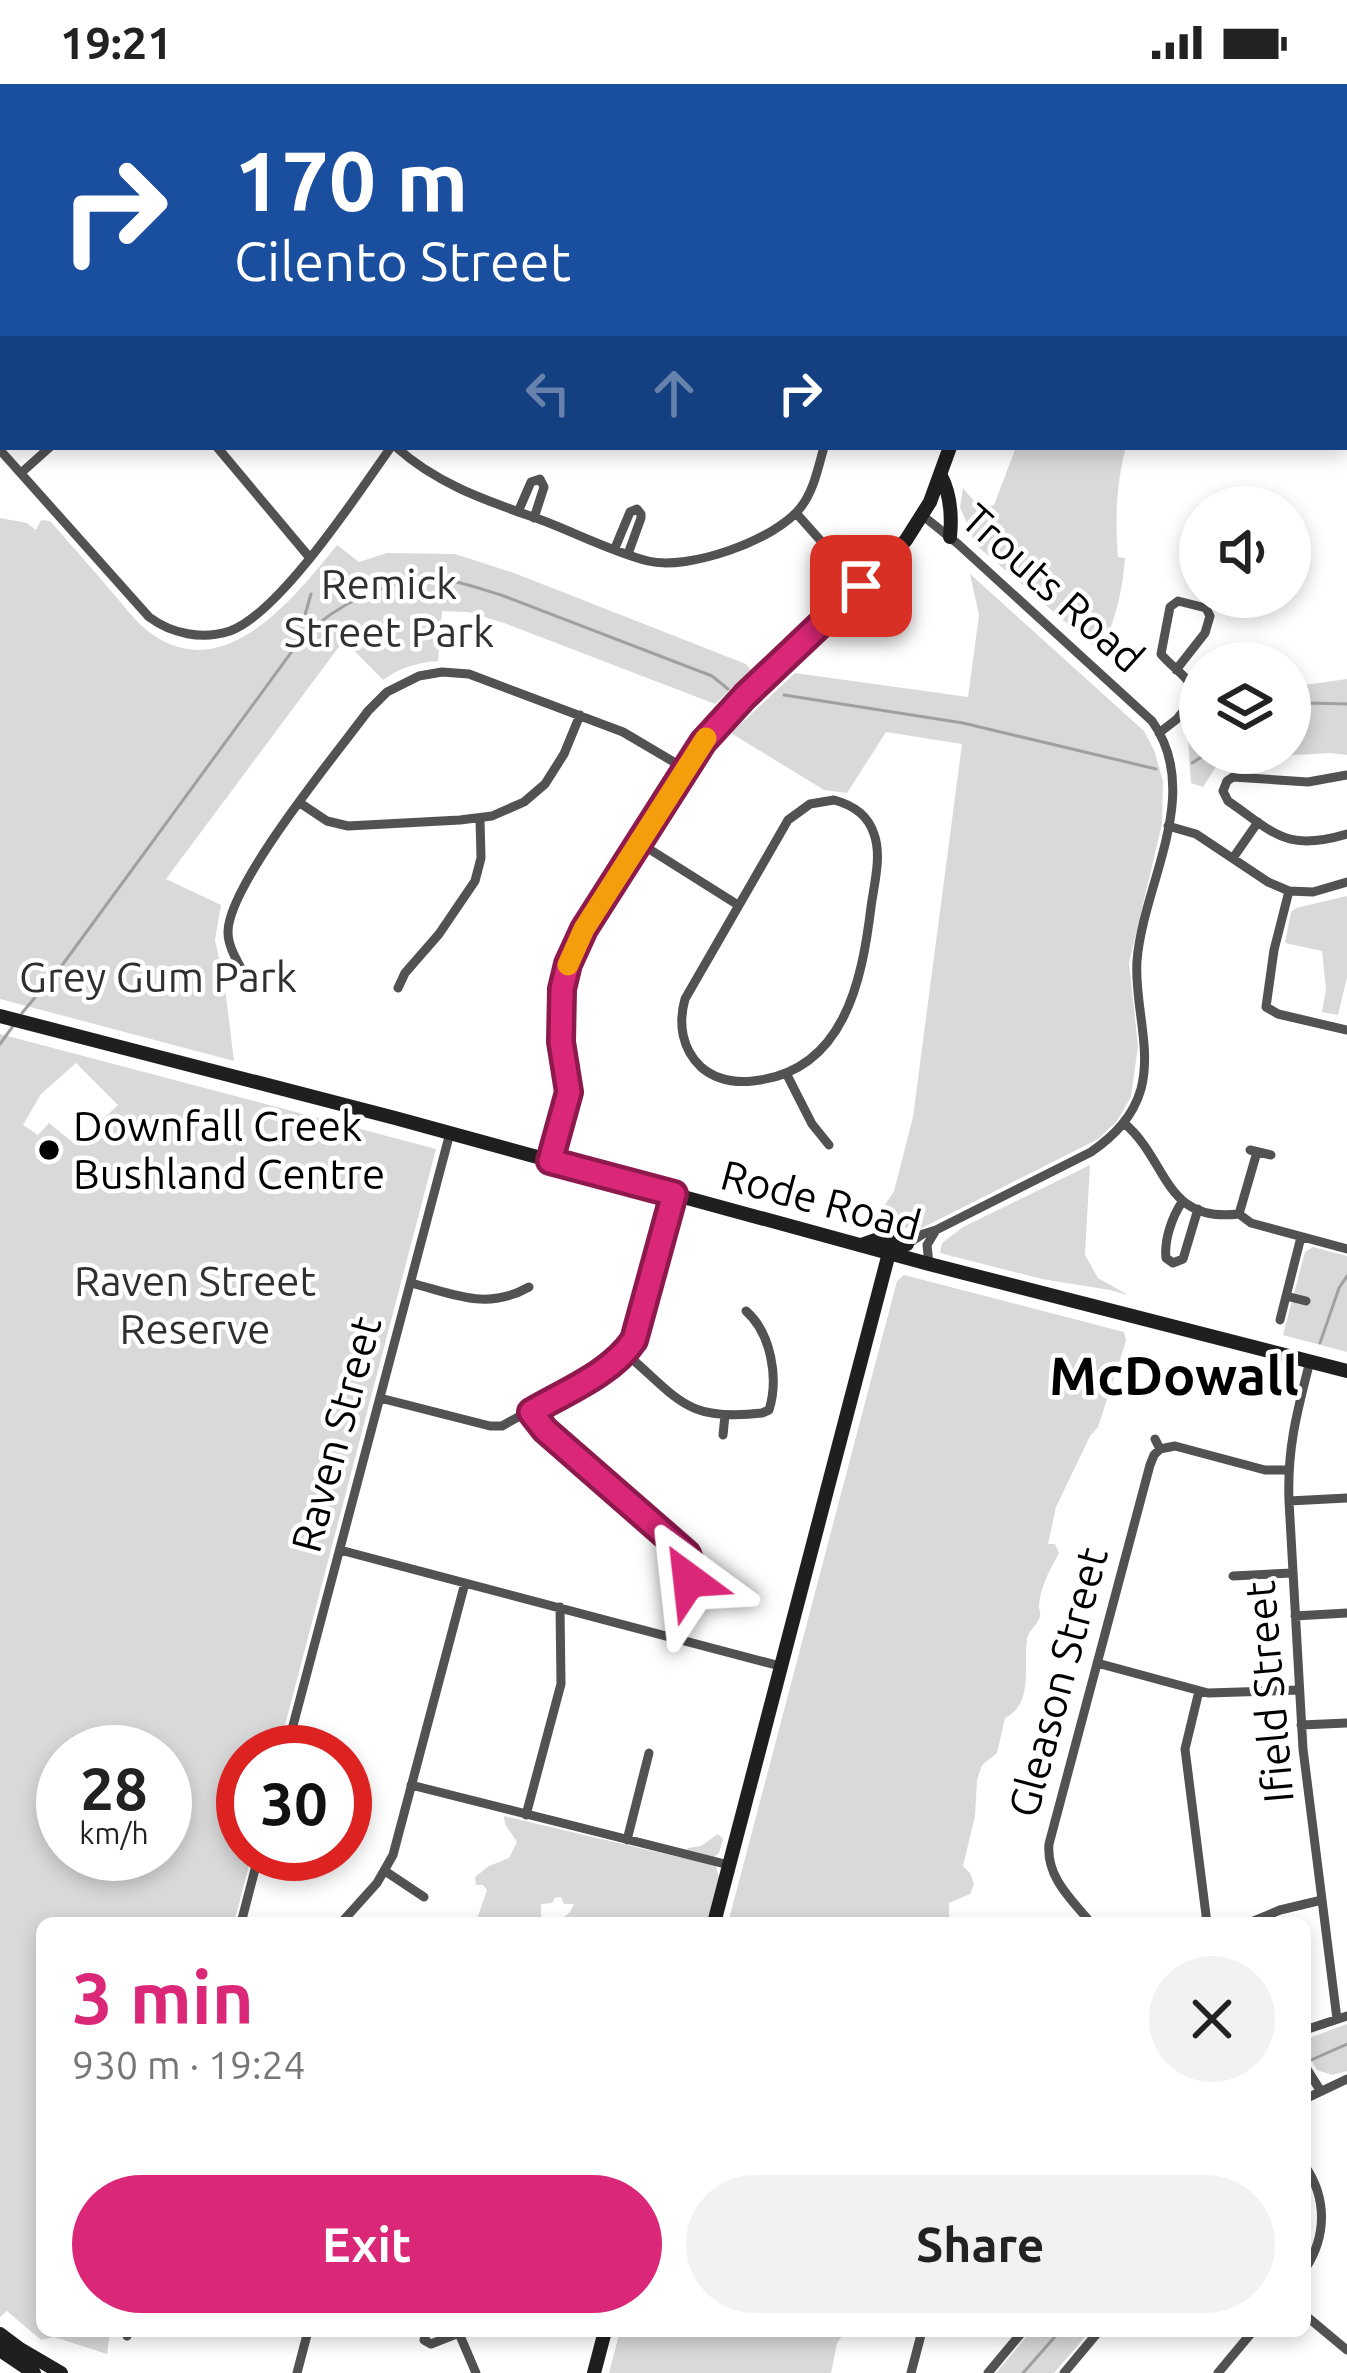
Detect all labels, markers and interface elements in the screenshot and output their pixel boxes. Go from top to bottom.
text: 19:21 [60,17,173,68]
icon: right [36,132,192,288]
text: 170 m [234,133,468,227]
text: Cilento Street [234,231,571,291]
icon: left [515,360,581,426]
icon: ahead [641,360,707,426]
icon: right [767,360,833,426]
map controls [1179,486,1311,774]
button: sound [1179,486,1311,618]
street label: Trouts Road [953,494,1154,681]
pin [810,535,912,637]
icon: arrive [828,553,894,619]
park label: Remick Street Park [284,560,494,655]
button: layers [1179,642,1311,774]
park label: Grey Gum Park [19,953,297,1000]
place label: Downfall Creek Bushland Centre [73,1102,385,1197]
marker: Downfall Creek Bushland Centre [36,1137,62,1163]
street label: Rode Road [716,1150,926,1249]
park label: Raven Street Reserve [74,1257,316,1352]
street label: Raven Street [281,1311,390,1557]
district label: McDowall [1049,1345,1299,1405]
position arrow [626,1517,752,1643]
street label: Gleason Street [999,1542,1116,1822]
street label: Ifield Street [1235,1579,1302,1805]
speed limit sign: 30 [216,1725,372,1881]
text: 28 [80,1754,148,1821]
text: km/h [79,1816,149,1850]
button: close [1149,1956,1275,2082]
text: 3 min [72,1957,254,2038]
text: 930 m · 19:24 [72,2043,306,2086]
button: Exit [72,2175,662,2313]
button: Share [686,2175,1275,2313]

